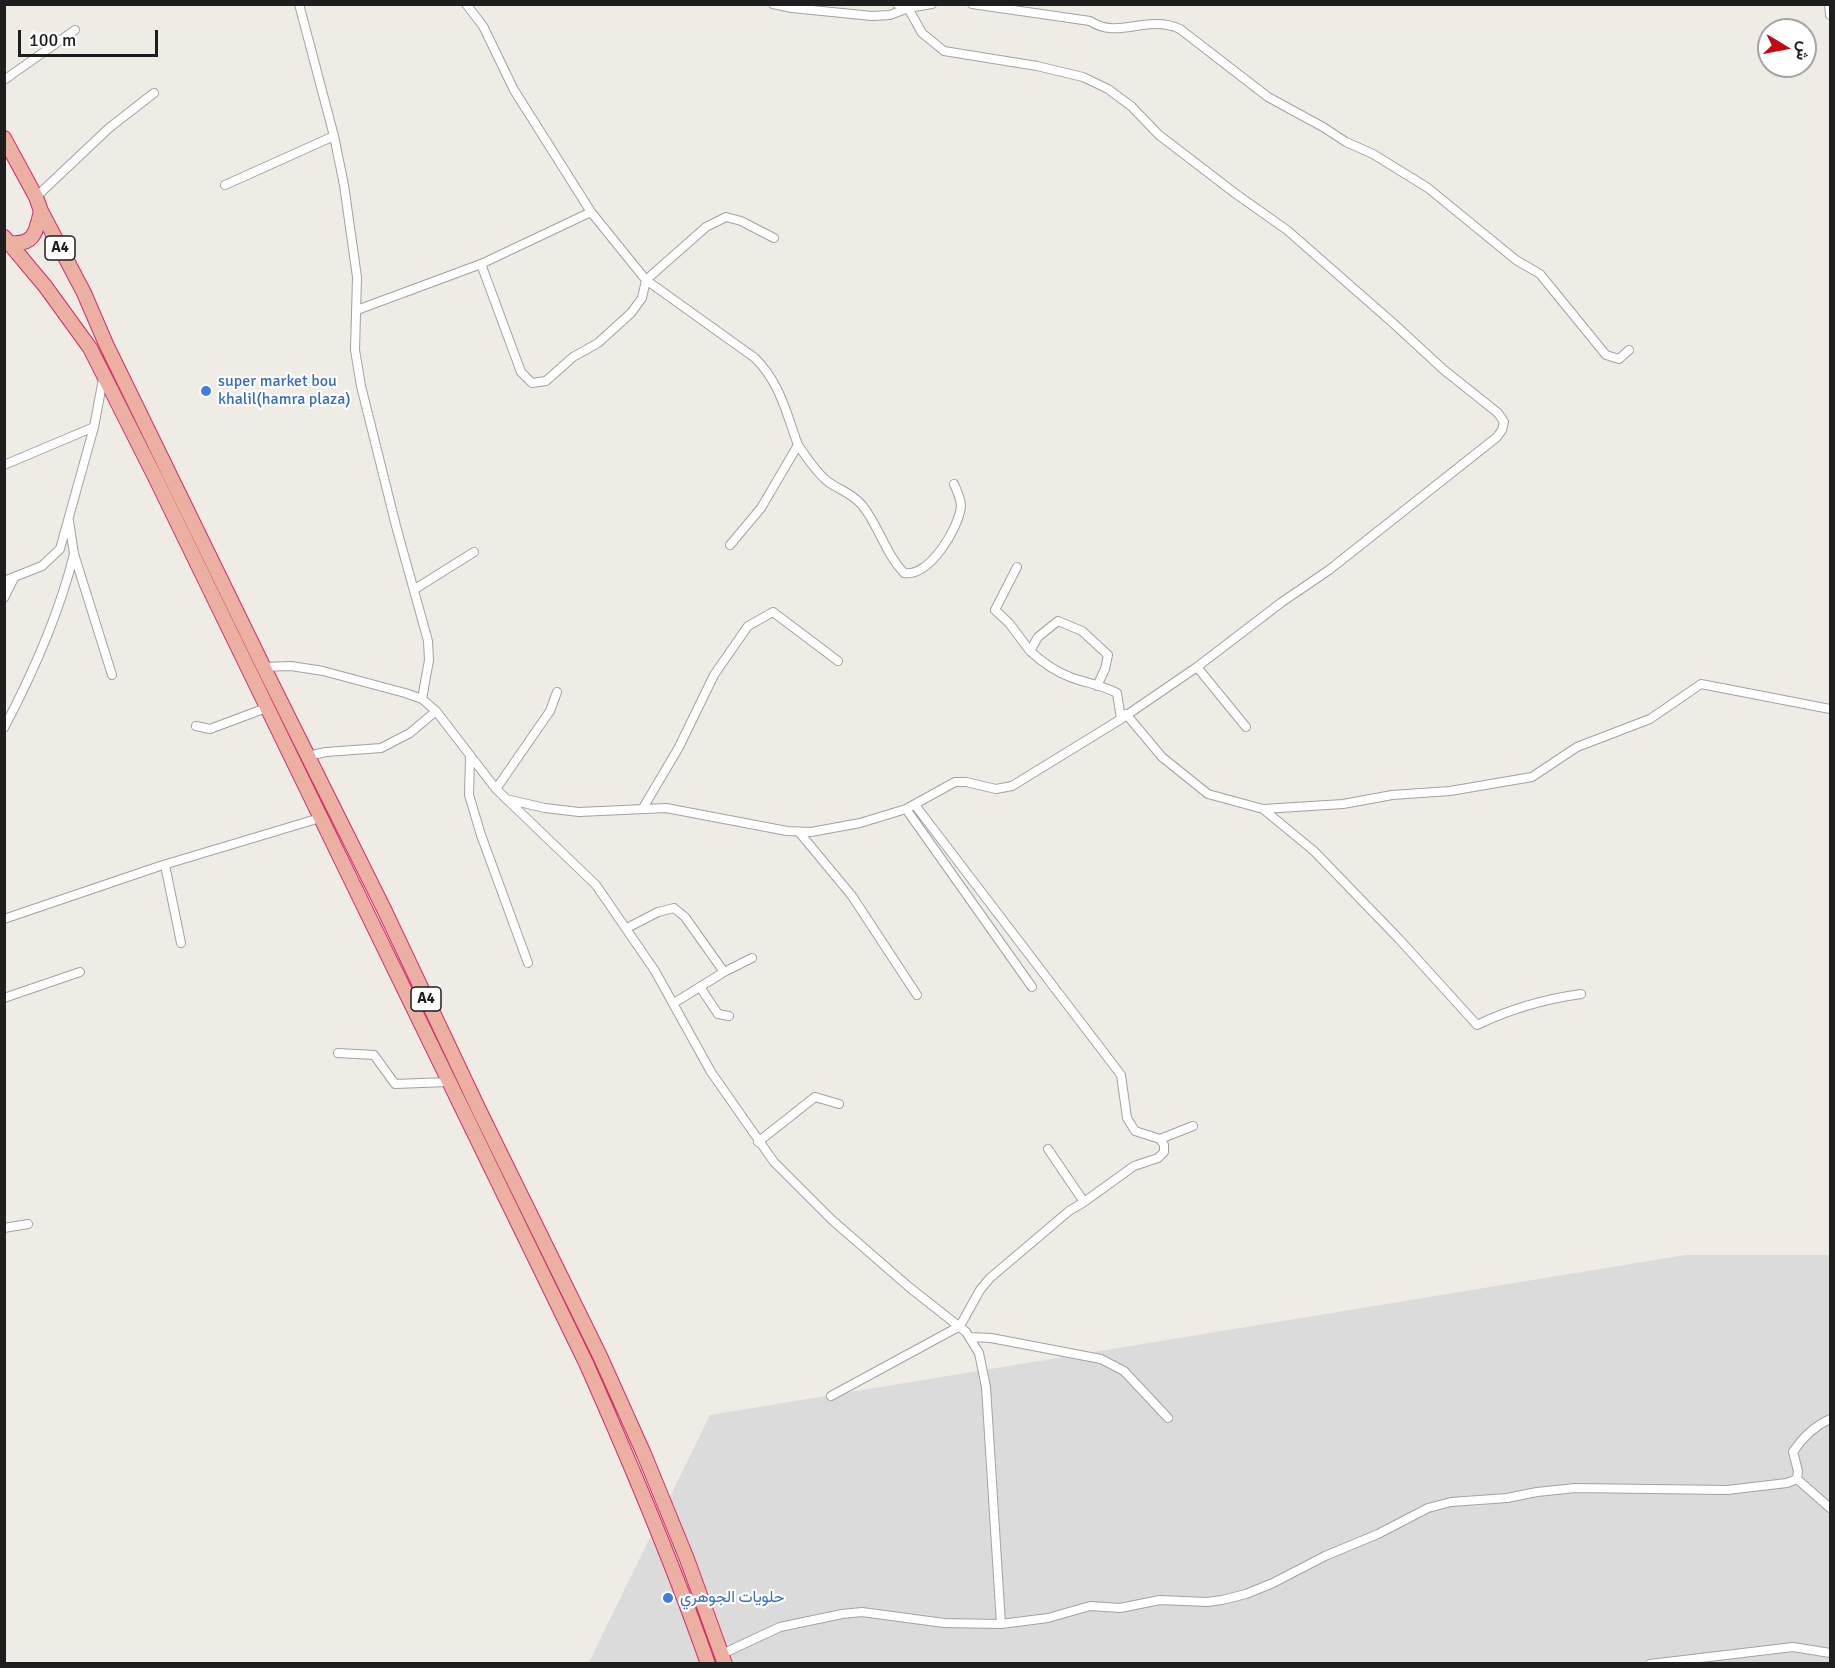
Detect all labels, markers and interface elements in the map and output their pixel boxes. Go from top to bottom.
scale bar [21,18,160,56]
north arrow [1757,18,1817,78]
text: 100 m [29,29,76,51]
text: ش [1791,40,1814,62]
road number: A4 [45,236,75,260]
place label: super market bou khalil(hamra plaza) [218,372,351,410]
marker: super market bou khalil(hamra plaza) [199,384,213,398]
road number: A4 [411,987,441,1011]
place label: حلويات الجوهري [680,1588,785,1608]
marker: حلويات الجوهري [661,1591,675,1605]

